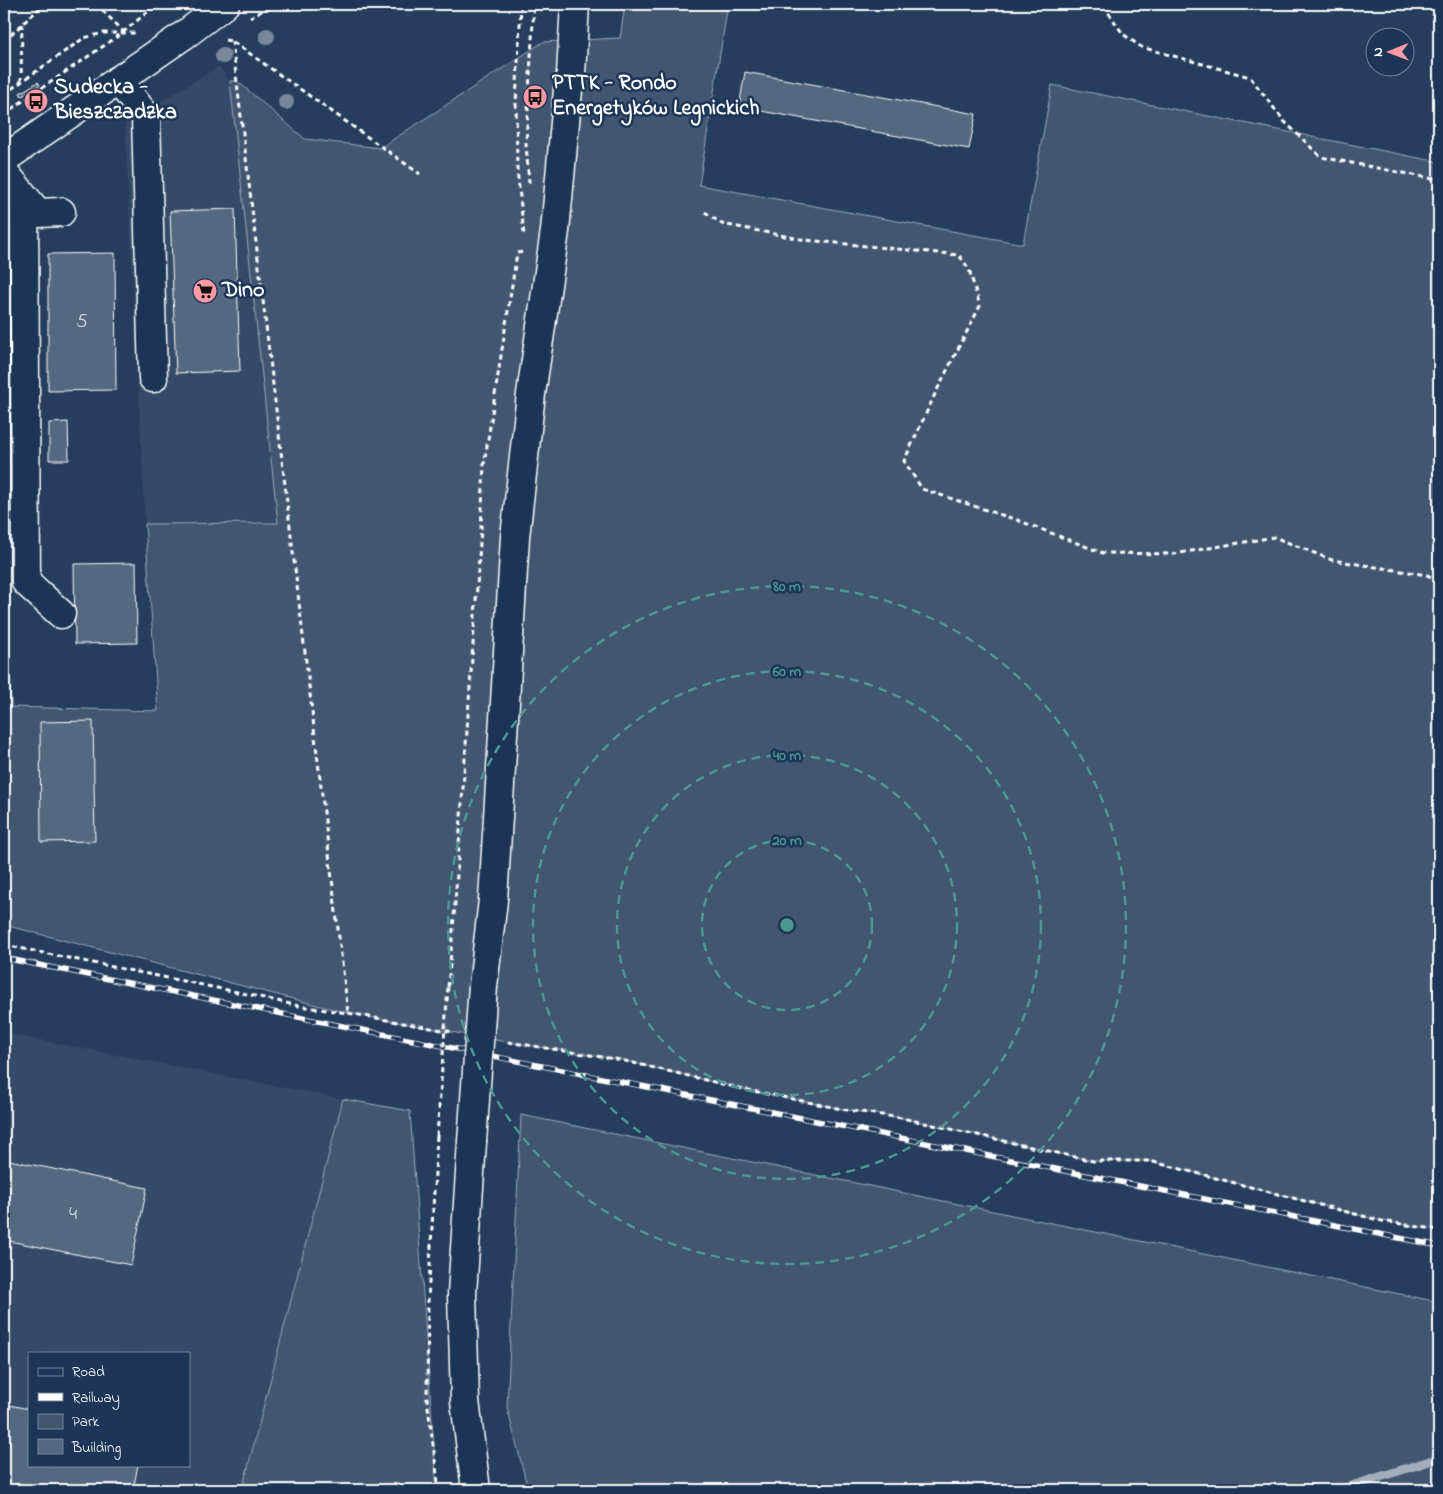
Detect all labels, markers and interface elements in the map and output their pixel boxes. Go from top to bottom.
north arrow [1366,28,1416,78]
text: N [1368,47,1389,57]
place label: PTTK - Rondo Energetyków Legnickich [552,68,760,126]
place label: Sudecka - Bieszczadzka [53,72,177,129]
bus stop icon: PTTK - Rondo Energetyków Legnickich [522,84,548,110]
bus stop icon: Sudecka - Bieszczadzka [23,88,49,114]
place label: Dino [221,275,264,307]
supermarket icon: Dino [192,278,218,304]
house number: 5 [76,308,88,337]
text: 80 m [772,576,801,598]
text: 60 m [772,661,802,683]
text: 40 m [772,745,801,767]
text: 20 m [771,830,802,852]
centre of rings [778,916,796,934]
house number: 4 [69,1200,77,1229]
legend [28,1352,190,1466]
text: Road [72,1361,105,1383]
text: Railway [72,1387,120,1410]
text: Park [72,1411,100,1433]
text: Building [71,1437,121,1460]

